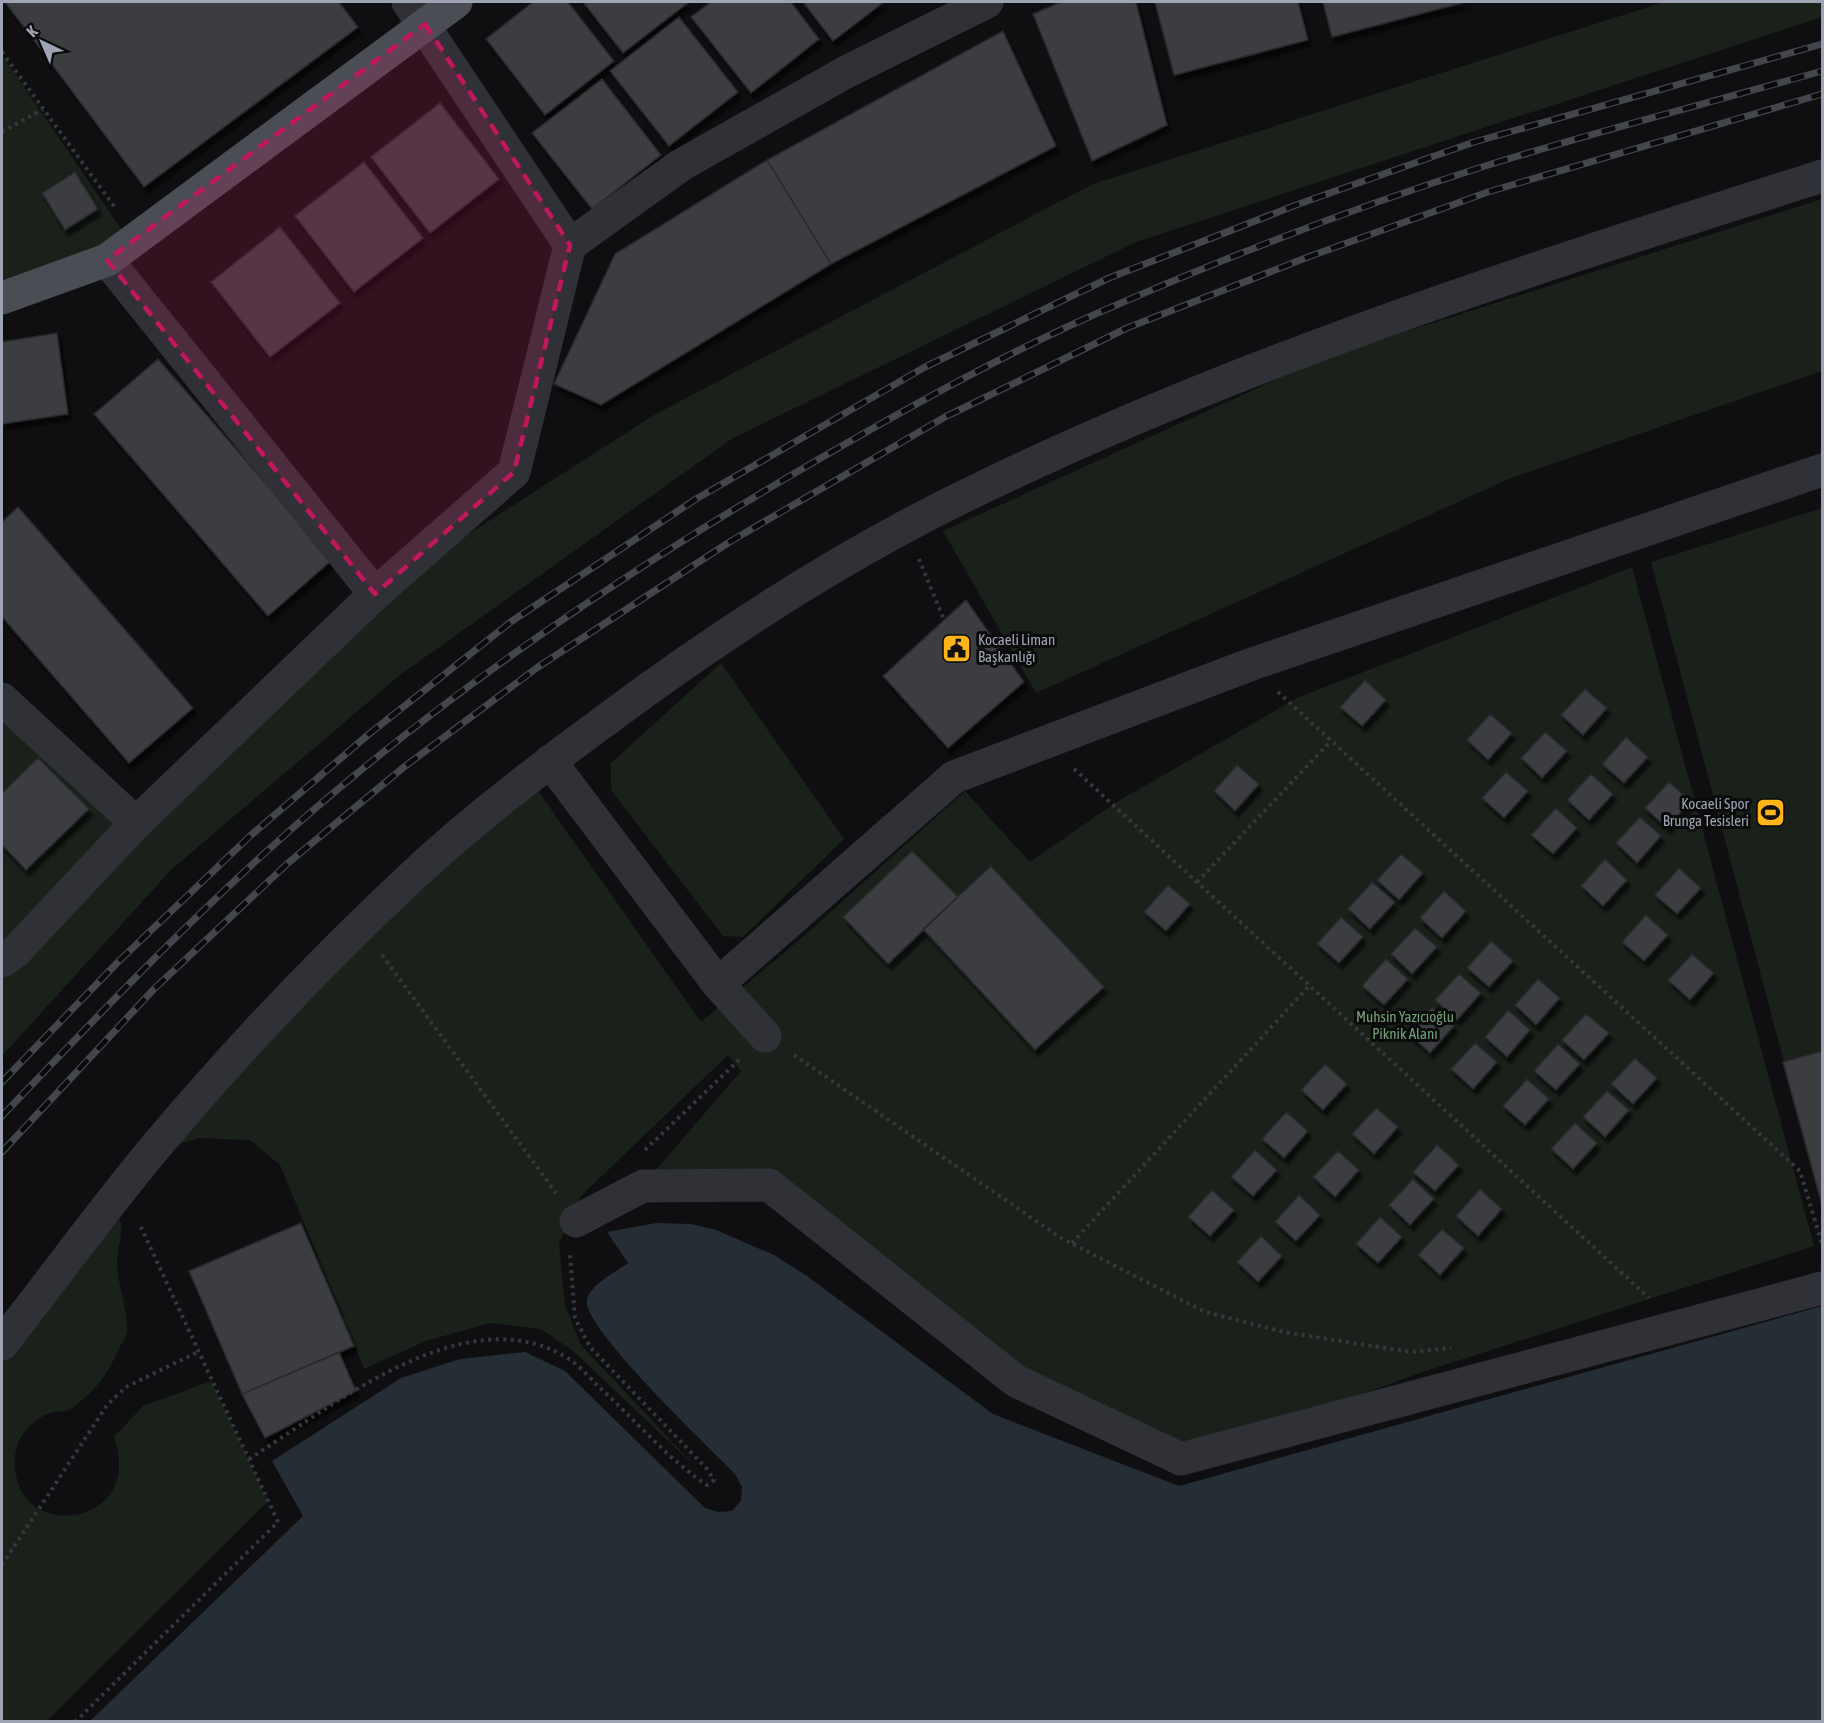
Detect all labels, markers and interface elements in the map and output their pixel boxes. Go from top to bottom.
north arrow [12,12,72,72]
text: K [23,22,41,40]
place label: Kocaeli Liman Başkanlığı [978,631,1055,665]
public building icon: Kocaeli Liman Başkanlığı [941,632,973,664]
place label: Kocaeli Spor Brunga Tesisleri [1663,795,1750,829]
sports icon: Kocaeli Spor Brunga Tesisleri [1754,796,1786,828]
park label: Muhsin Yazıcıoğlu Piknik Alanı [1356,1008,1454,1042]

